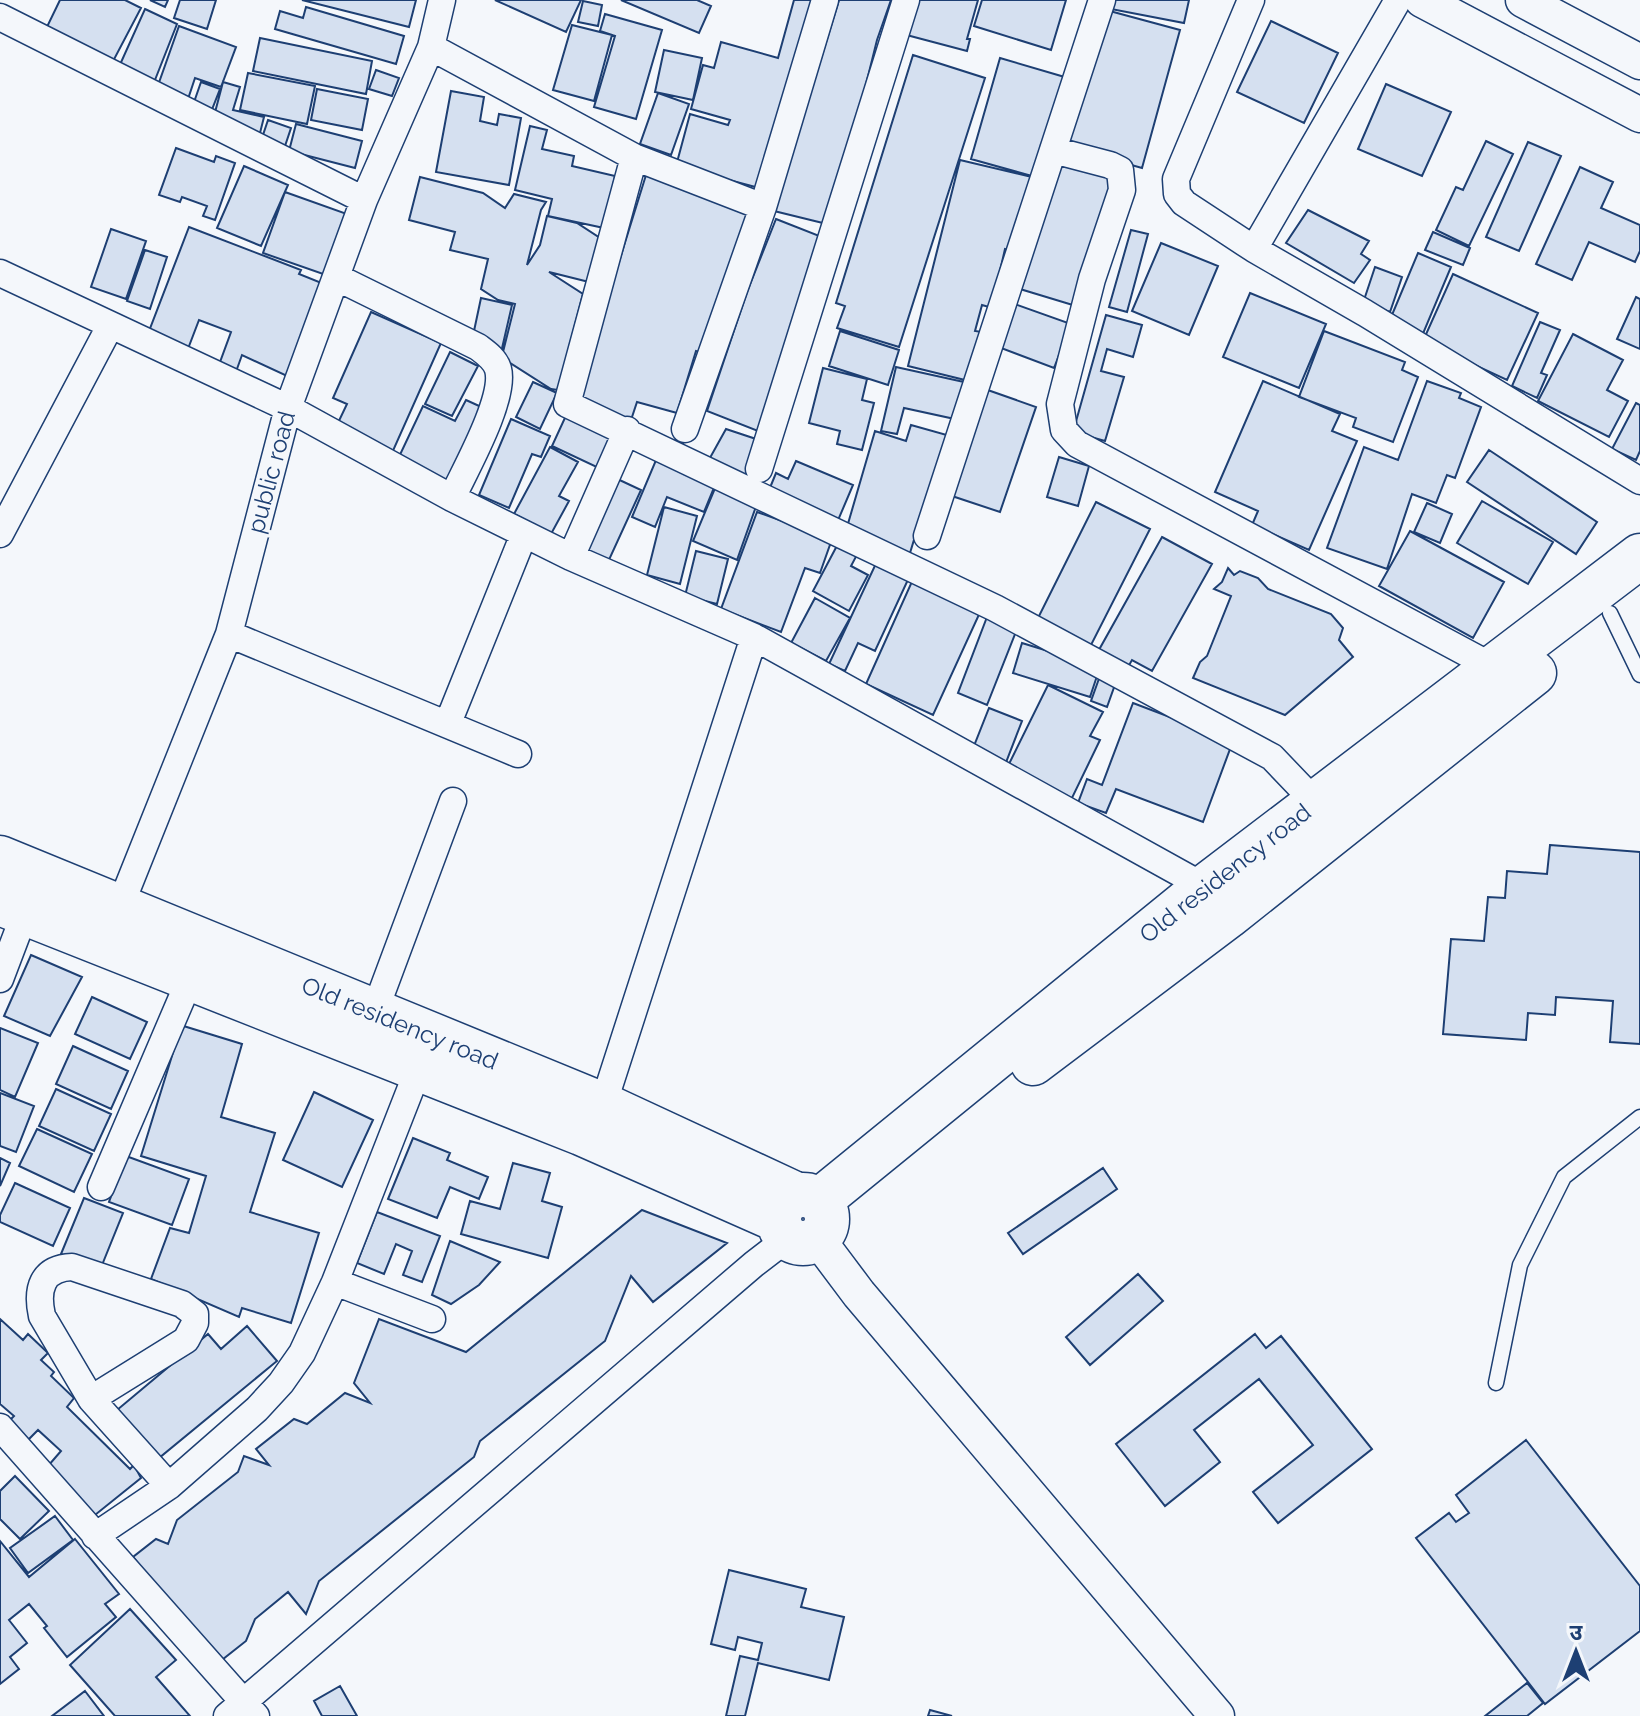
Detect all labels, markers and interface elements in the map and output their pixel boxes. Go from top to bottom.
street label: public road [241,408,301,536]
street label: Old residency road [1134,797,1316,949]
street label: Old residency road [298,970,502,1076]
north arrow [1536,1612,1616,1692]
text: उ [1570,1619,1584,1645]

